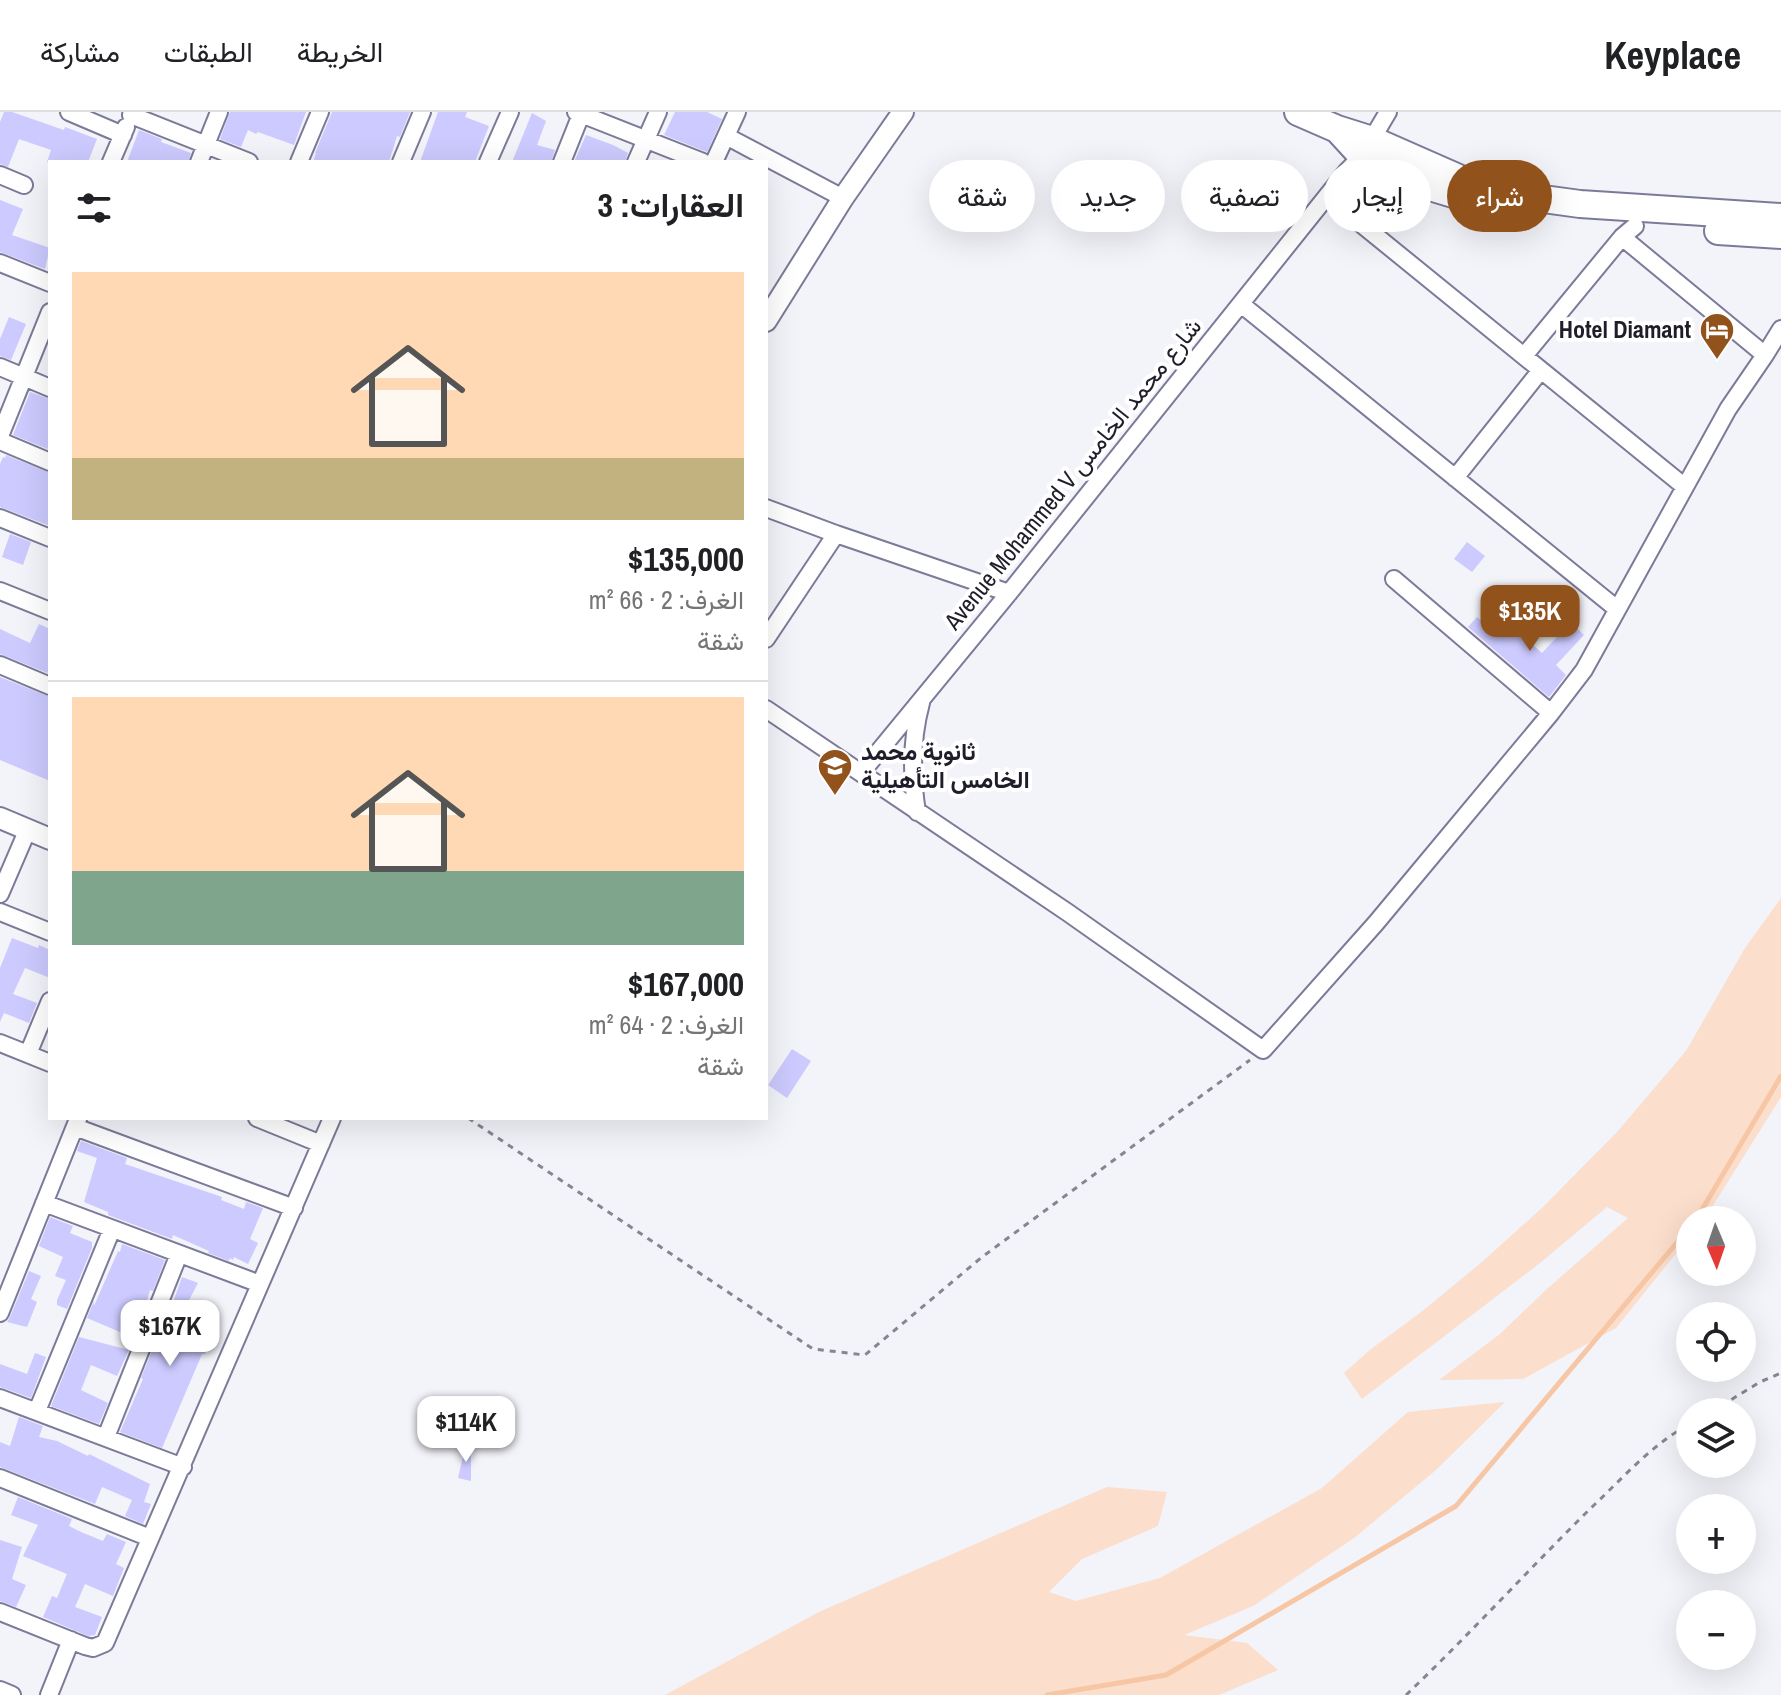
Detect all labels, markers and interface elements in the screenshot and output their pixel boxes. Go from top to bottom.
text: Keyplace [1604,30,1741,81]
text: مشاركة [40,33,120,71]
text: الطبقات [164,33,253,71]
text: الخريطة [297,33,383,71]
chip: شقة [929,160,1035,232]
chip: جديد [1051,160,1165,232]
chip: تصفية [1181,160,1308,232]
chip: إيجار [1324,160,1431,232]
chip: شراء [1447,160,1552,232]
text: العقارات: 3 [597,182,744,228]
icon: filters [72,186,116,230]
street label: Avenue Mohammed V شارع محمد الخامس [936,311,1209,637]
hotel icon: Hotel Diamant [1698,311,1736,361]
place label: Hotel Diamant [1559,313,1691,345]
icon: home [336,324,480,468]
text: $135,000 [628,536,744,582]
text: الغرف: 2 · 66 m² [589,582,744,617]
pin: $135K [1474,585,1586,653]
text: $135K [1499,593,1561,628]
text: شقة [697,623,744,658]
place label: ثانوية محمد الخامس التأهيلية [861,735,1030,795]
school or university icon: ثانوية محمد الخامس التأهيلية [816,747,854,797]
icon: home [336,749,480,893]
text: $167,000 [628,961,744,1007]
text: الغرف: 2 · 64 m² [589,1007,744,1042]
text: شقة [697,1048,744,1083]
north arrow [1676,1206,1756,1286]
map controls [1676,1206,1756,1670]
pin: $167K [114,1300,226,1368]
button: locate [1676,1302,1756,1382]
text: $167K [139,1308,201,1343]
pin: $114K [410,1396,522,1464]
button: layers [1676,1398,1756,1478]
text: $114K [435,1404,497,1439]
button: + [1676,1494,1756,1574]
button: − [1676,1590,1756,1670]

